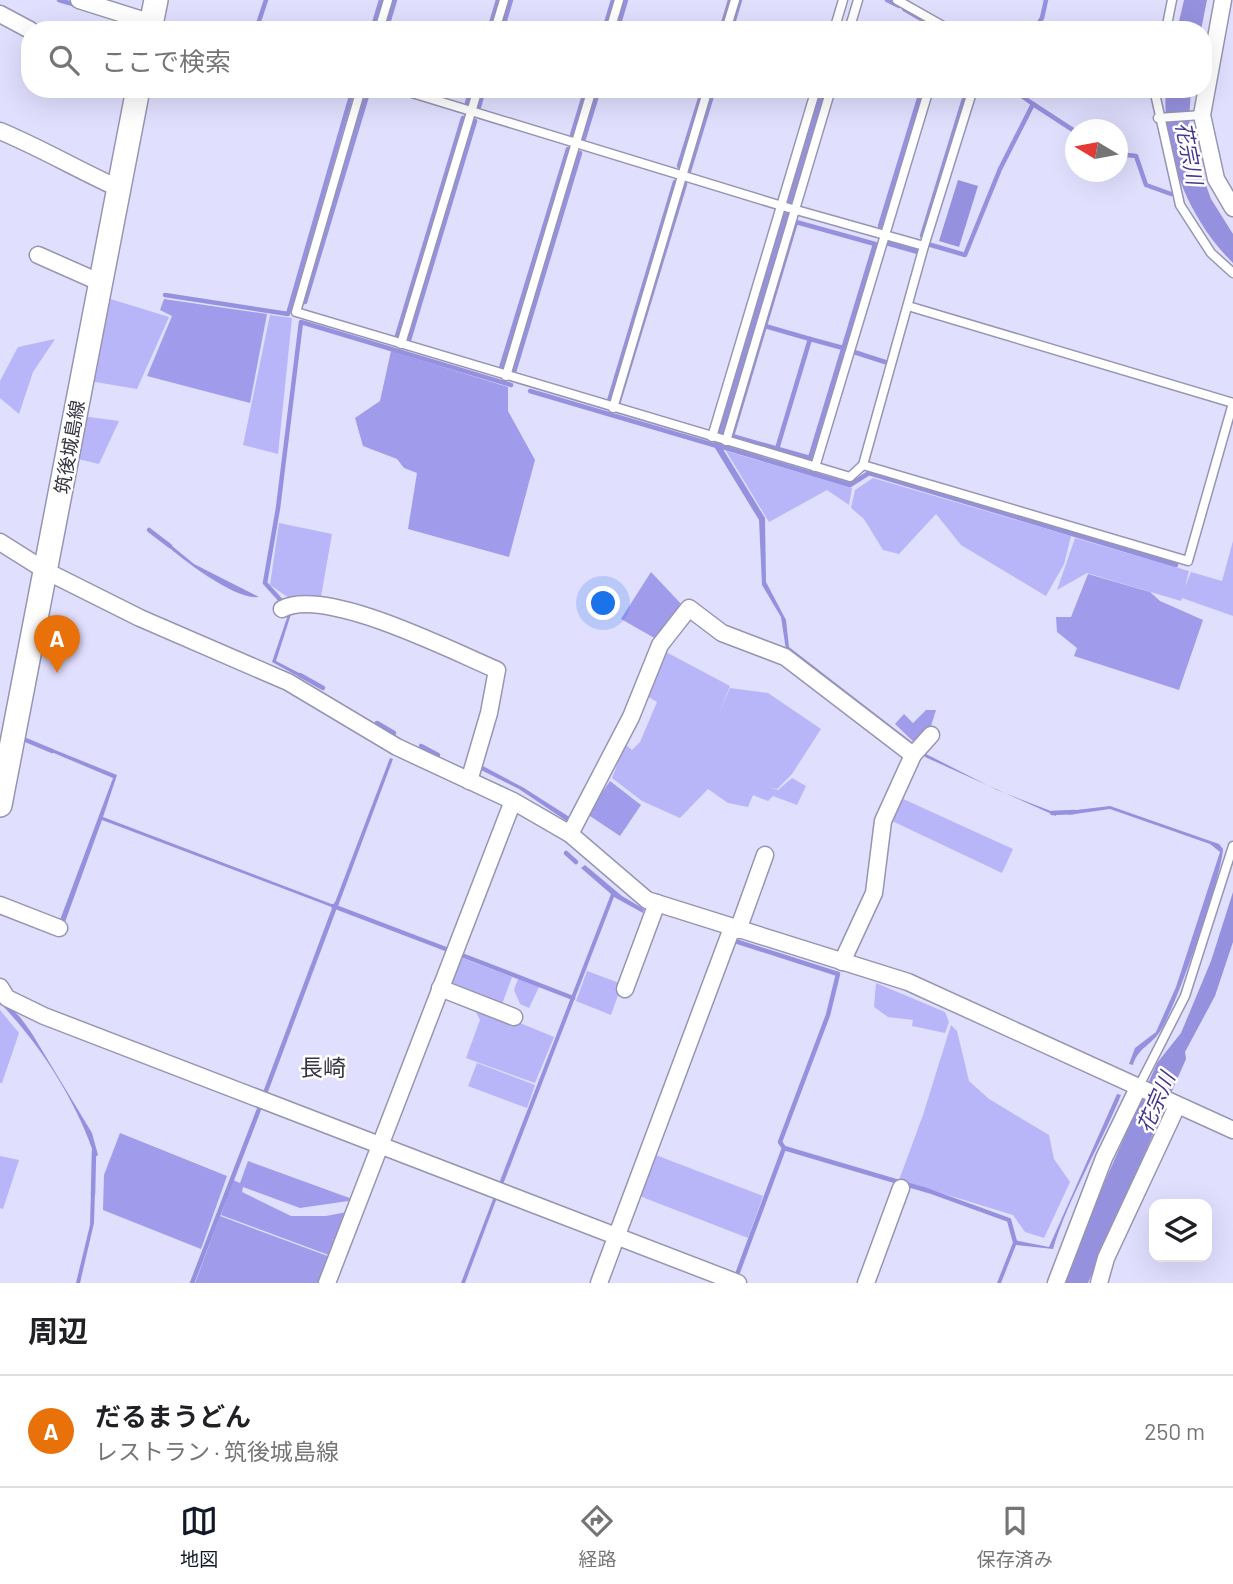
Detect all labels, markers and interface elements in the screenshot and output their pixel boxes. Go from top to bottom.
search box [21,21,1212,98]
icon: search [45,41,83,79]
text: ここで検索 [101,45,231,76]
north arrow [1065,119,1128,182]
water label: 花宗川 [1172,120,1209,188]
street label: 筑後城島線 [49,398,89,496]
your location [586,586,620,620]
pin: A [34,615,80,673]
district label: 長崎 [300,1053,346,1081]
water label: 花宗川 [1131,1066,1180,1136]
map controls [1149,1199,1212,1262]
button: layers [1149,1199,1212,1262]
text: 周辺 [28,1312,88,1348]
text: だるまうどん [95,1400,251,1431]
text: A [43,1417,59,1445]
text: 250 m [1144,1417,1205,1445]
text: レストラン · 筑後城島線 [95,1437,339,1465]
tab: 地図 [180,1502,218,1571]
tab: 経路 [578,1502,617,1571]
tab: 保存済み [977,1502,1053,1571]

